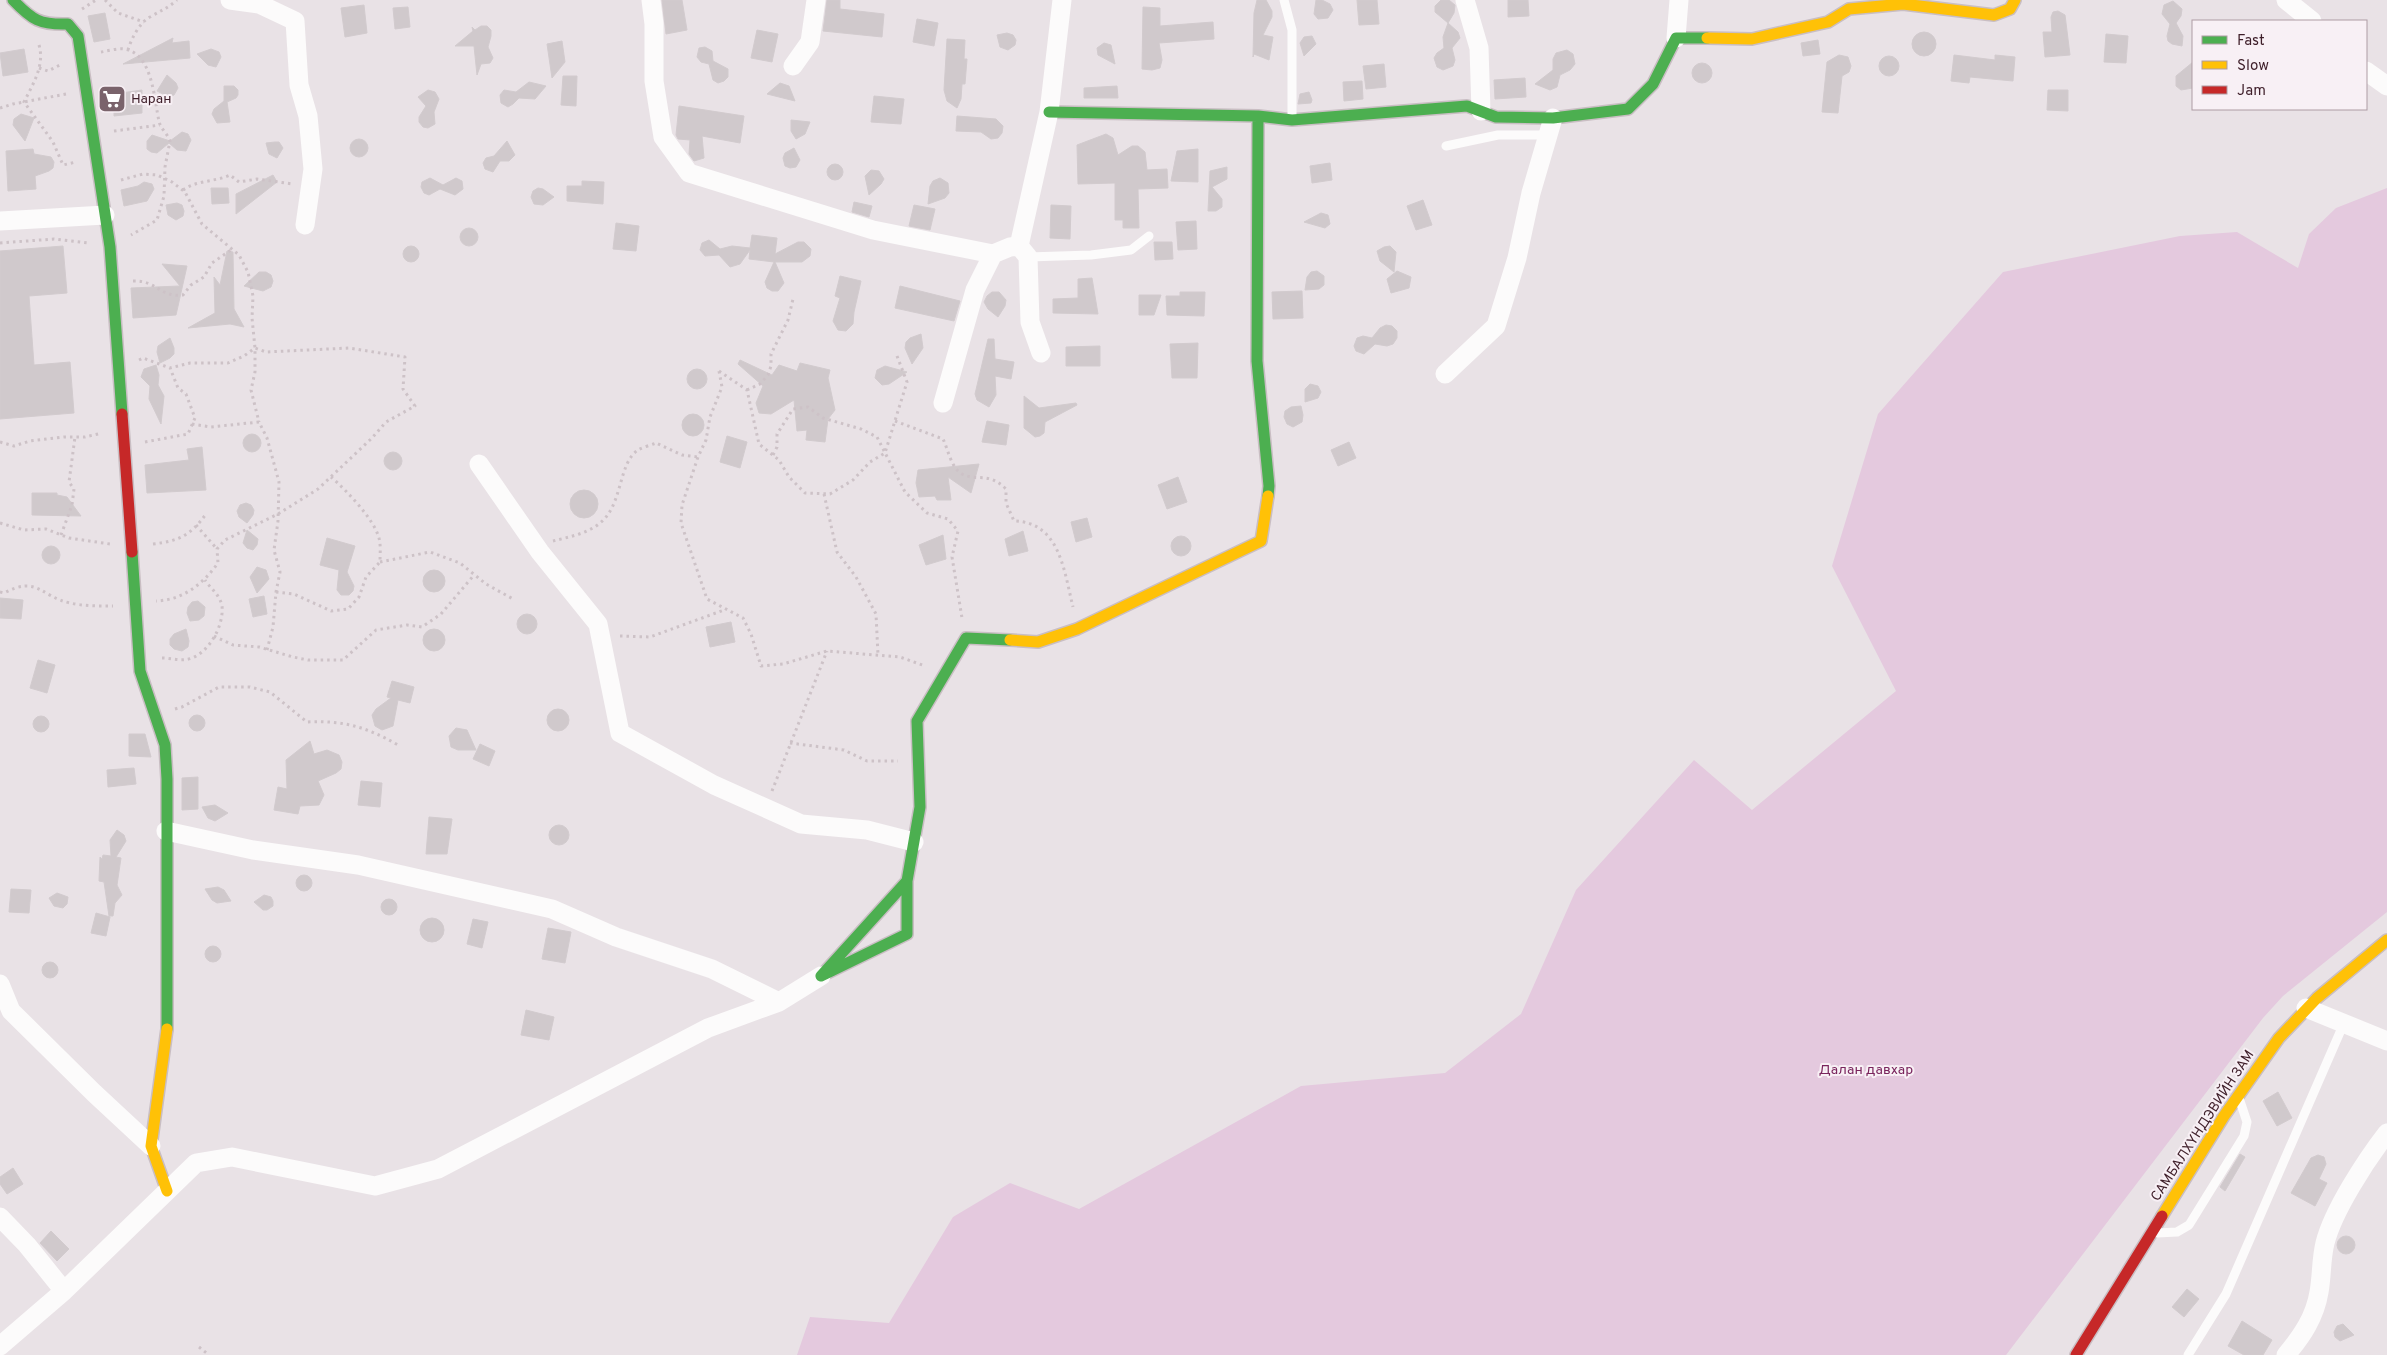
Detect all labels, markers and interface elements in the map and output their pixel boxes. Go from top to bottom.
legend [2192,20,2367,110]
text: Fast [2237,32,2265,51]
text: Slow [2237,57,2269,76]
text: Jam [2237,82,2266,101]
supermarket icon: Наран [97,84,127,114]
place label: Наран [131,91,172,108]
street label: САМБАЛХҮНДЭВИЙН ЗАМ [2147,1047,2258,1205]
park label: Далан давхар [1819,1062,1913,1079]

